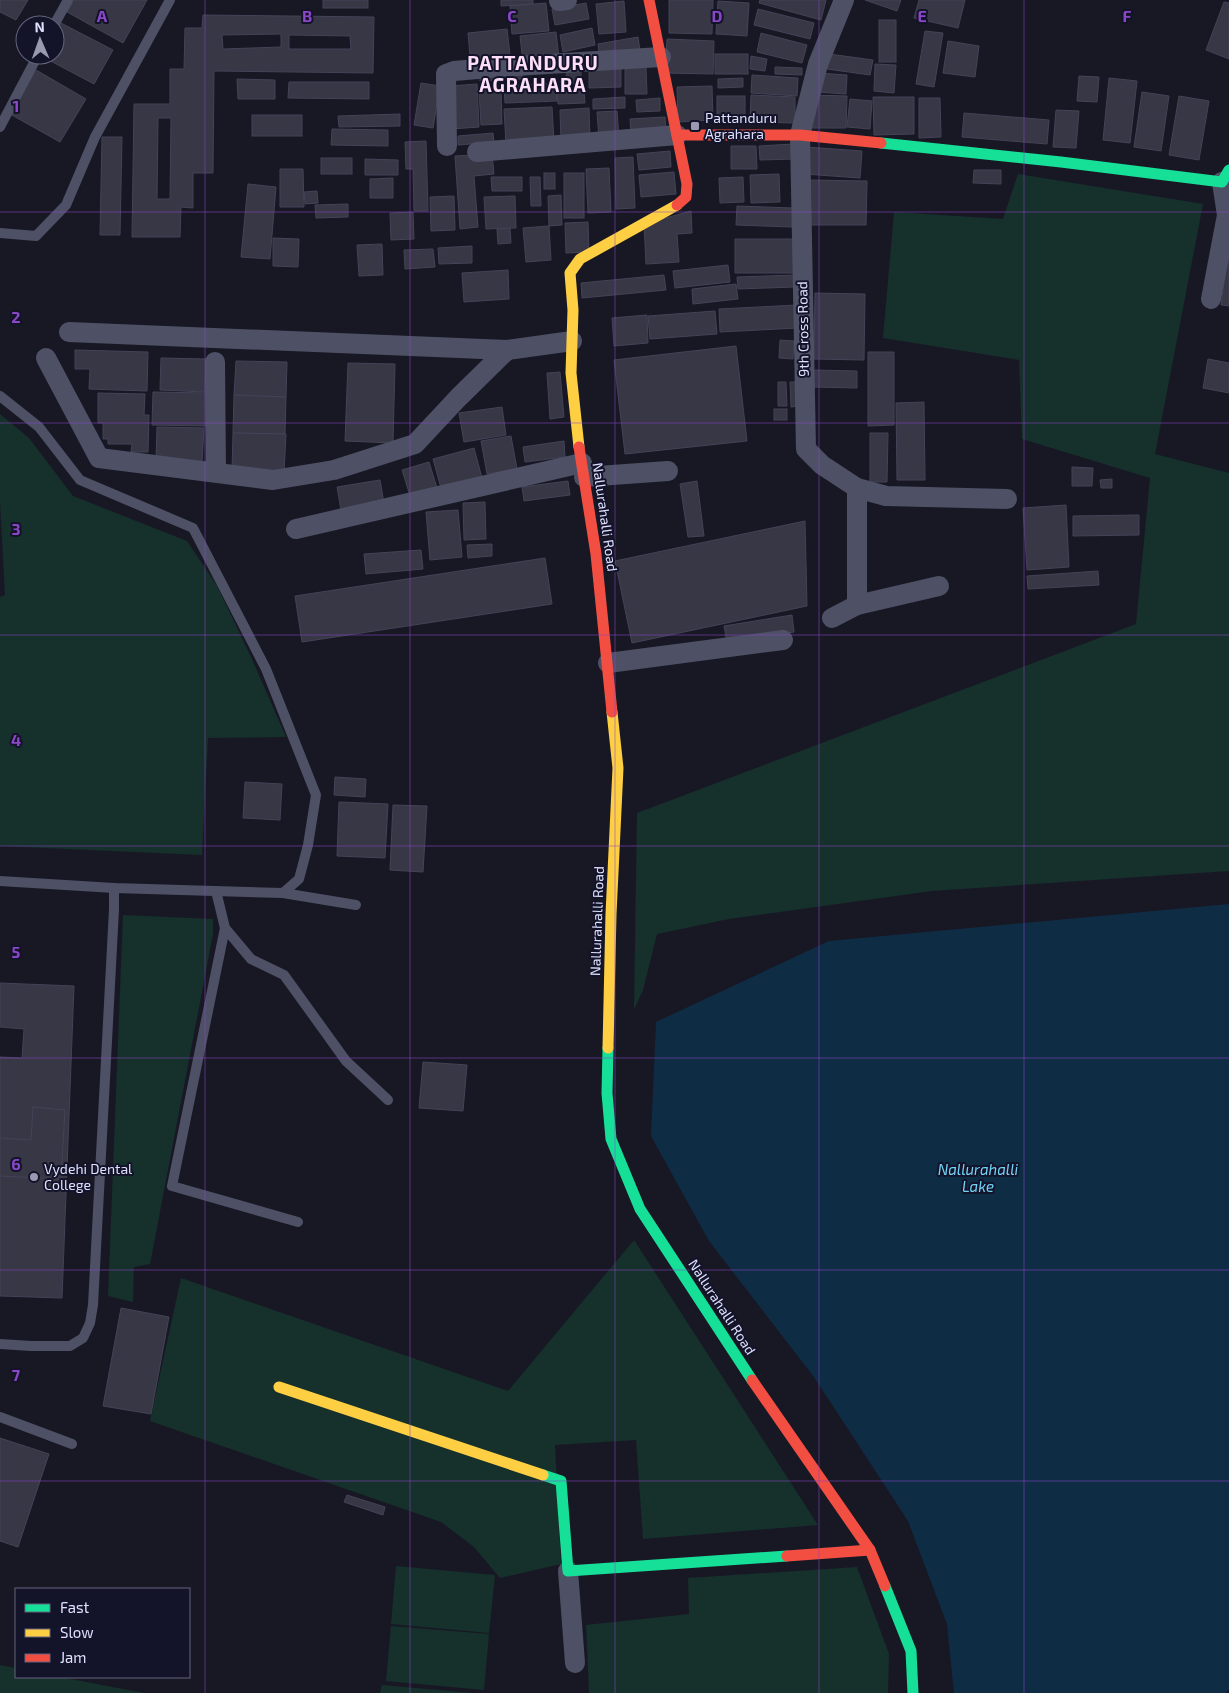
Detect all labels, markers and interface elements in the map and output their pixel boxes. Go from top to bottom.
text: A [97,6,108,25]
text: B [302,6,312,25]
text: C [507,6,517,25]
text: D [712,6,723,25]
text: E [917,6,927,25]
text: F [1123,6,1132,25]
north arrow [15,15,65,65]
text: N [34,18,45,35]
district label: PATTANDURU AGRAHARA [467,51,599,96]
text: 1 [13,96,19,115]
place label: Pattanduru Agrahara [705,109,777,142]
marker: Pattanduru Agrahara [689,120,701,132]
street label: 9th Cross Road [793,281,812,377]
text: 2 [11,307,21,326]
street label: Nallurahalli Road [589,461,622,573]
text: 3 [11,519,21,538]
text: 4 [11,730,21,749]
street label: Nallurahalli Road [586,866,607,976]
text: 5 [12,942,21,961]
text: 6 [11,1154,21,1173]
place label: Vydehi Dental College [44,1160,133,1193]
water label: Nallurahalli Lake [938,1160,1019,1195]
marker: Vydehi Dental College [28,1171,40,1183]
street label: Nallurahalli Road [685,1256,760,1358]
text: 7 [12,1365,21,1384]
legend [15,1588,190,1678]
text: Fast [60,1598,90,1616]
text: Slow [60,1623,94,1641]
text: Jam [60,1648,86,1666]

